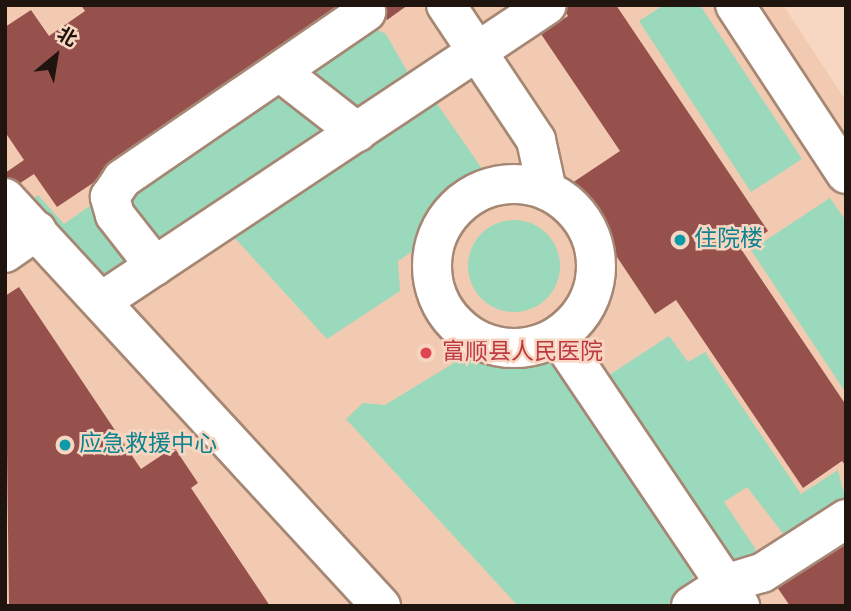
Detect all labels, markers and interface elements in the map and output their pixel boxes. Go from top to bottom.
text: 北 [51,20,82,55]
north arrow [21,21,91,91]
place label: 住院楼 [694,226,763,254]
marker: 住院楼 [672,232,688,248]
place label: 富顺县人民医院 [442,339,603,367]
marker: 富顺县人民医院 [416,343,436,363]
place label: 应急救援中心 [79,431,217,459]
marker: 应急救援中心 [57,437,73,453]

